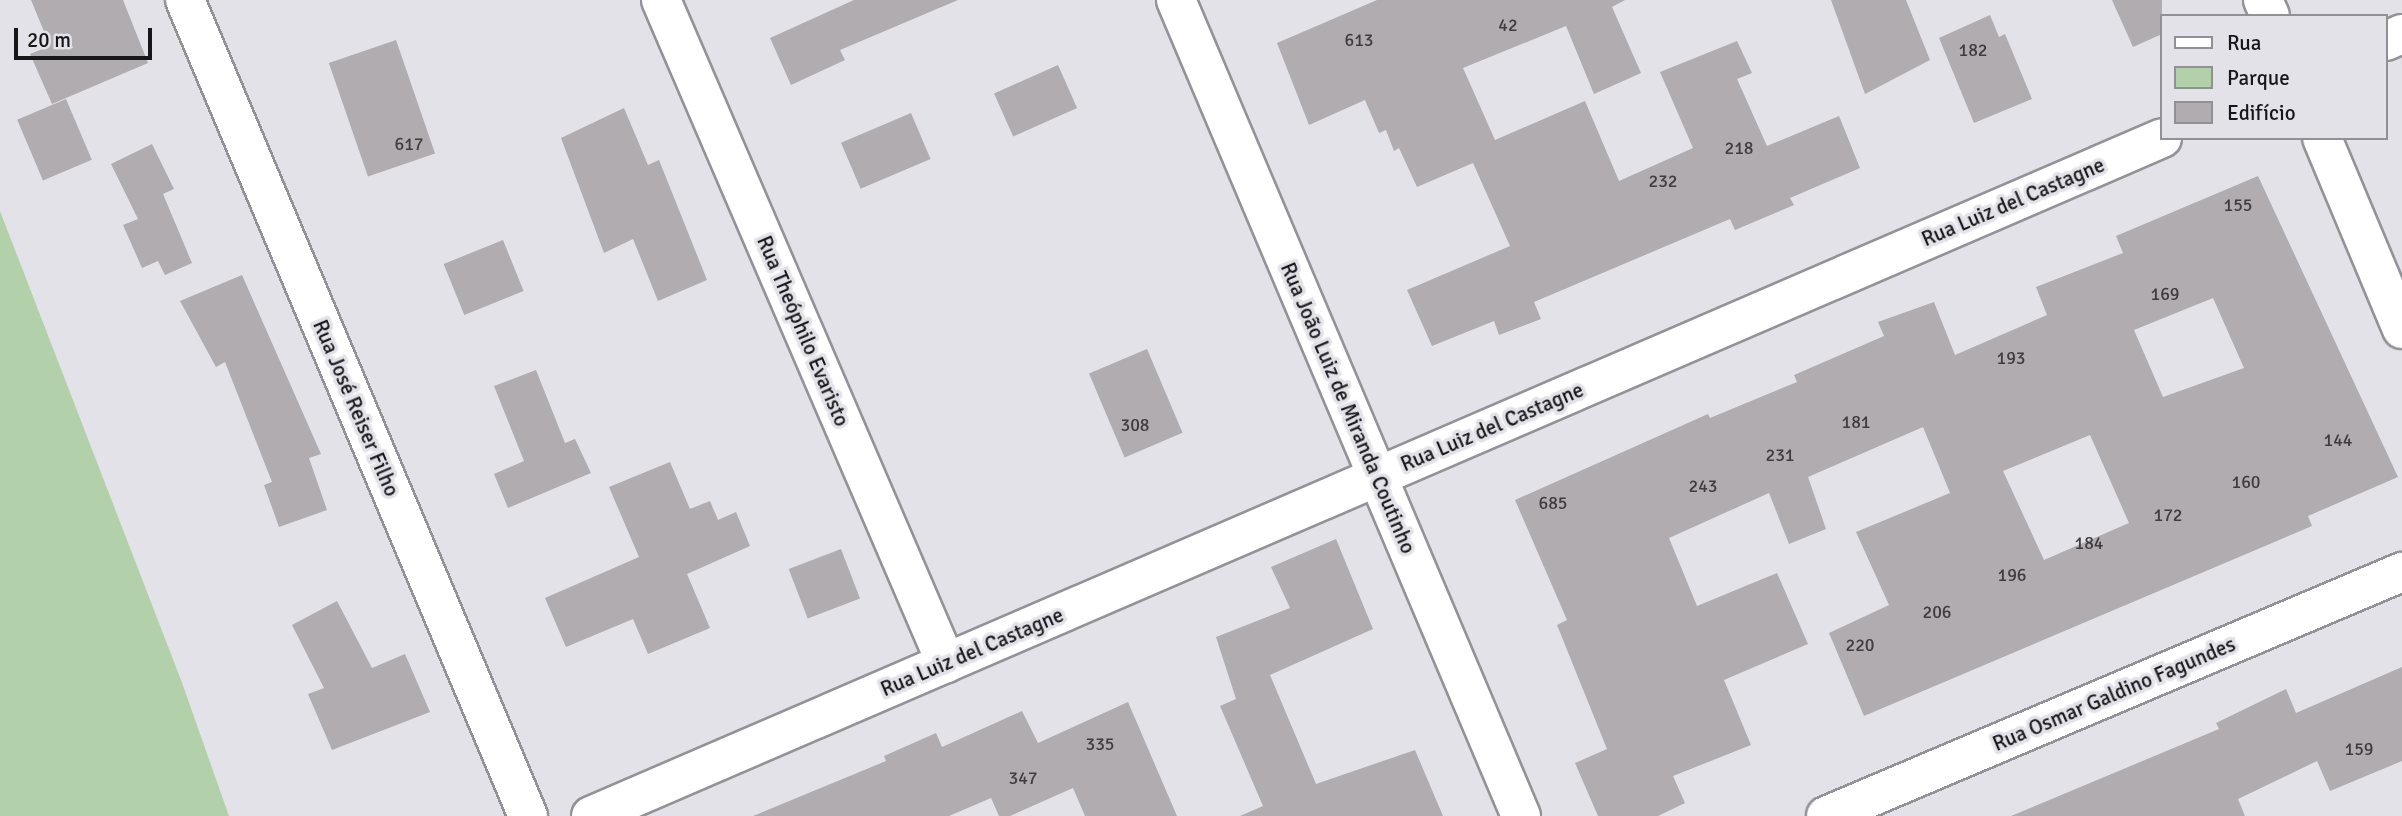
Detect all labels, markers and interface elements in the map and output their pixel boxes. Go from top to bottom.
scale bar [18,14,156,58]
house number: 42 [1498,14,1518,36]
legend [2160,14,2388,140]
text: 20 m [27,27,71,53]
house number: 613 [1344,29,1374,51]
text: Rua [2227,30,2261,56]
house number: 182 [1958,39,1988,61]
text: Parque [2227,65,2290,91]
text: Edifício [2227,100,2296,126]
house number: 617 [394,133,424,155]
house number: 218 [1724,137,1754,159]
street label: Rua Luiz del Castagne [1918,152,2108,252]
house number: 232 [1648,170,1678,192]
house number: 155 [2223,194,2253,216]
street label: Rua Theóphilo Evaristo [751,232,855,430]
street label: Rua João Luiz de Miranda Coutinho [1275,259,1421,557]
house number: 169 [2150,283,2180,305]
street label: Rua José Reiser Filho [307,316,405,500]
house number: 193 [1996,347,2026,369]
street label: Rua Luiz del Castagne [1397,377,1587,477]
house number: 181 [1841,411,1871,433]
house number: 308 [1120,414,1150,436]
house number: 144 [2323,429,2353,451]
house number: 231 [1765,444,1795,466]
house number: 160 [2231,471,2261,493]
house number: 243 [1688,475,1718,497]
house number: 685 [1538,492,1568,514]
house number: 172 [2153,504,2183,526]
house number: 184 [2074,532,2104,554]
house number: 196 [1997,564,2027,586]
house number: 206 [1922,601,1952,623]
street label: Rua Luiz del Castagne [877,602,1067,702]
street label: Rua Osmar Galdino Fagundes [1989,631,2239,757]
house number: 220 [1845,634,1875,656]
house number: 335 [1085,733,1115,755]
house number: 159 [2344,738,2374,760]
house number: 347 [1008,767,1038,789]

